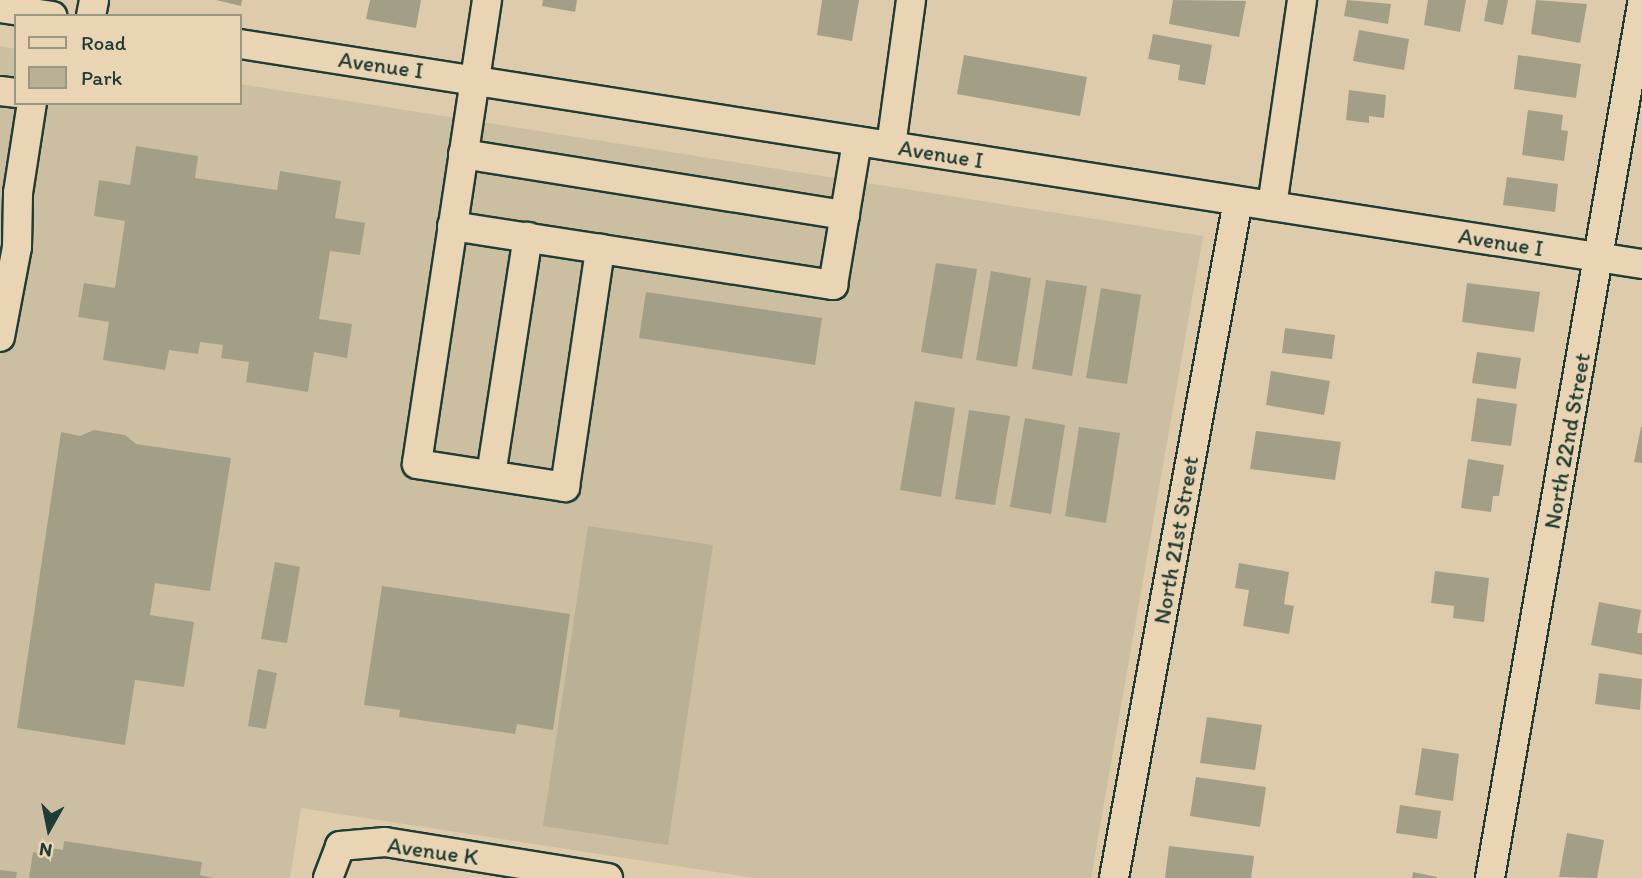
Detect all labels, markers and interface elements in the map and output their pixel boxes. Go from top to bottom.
legend [14,14,242,105]
text: Road [81,30,126,55]
street label: Avenue I [337,45,425,85]
text: Park [81,65,122,90]
street label: Avenue I [897,134,985,174]
street label: Avenue I [1457,222,1545,262]
street label: North 22nd Street [1538,351,1596,531]
street label: North 21st Street [1148,454,1204,626]
north arrow [14,794,84,864]
street label: Avenue K [386,831,480,871]
text: N [38,838,54,863]

